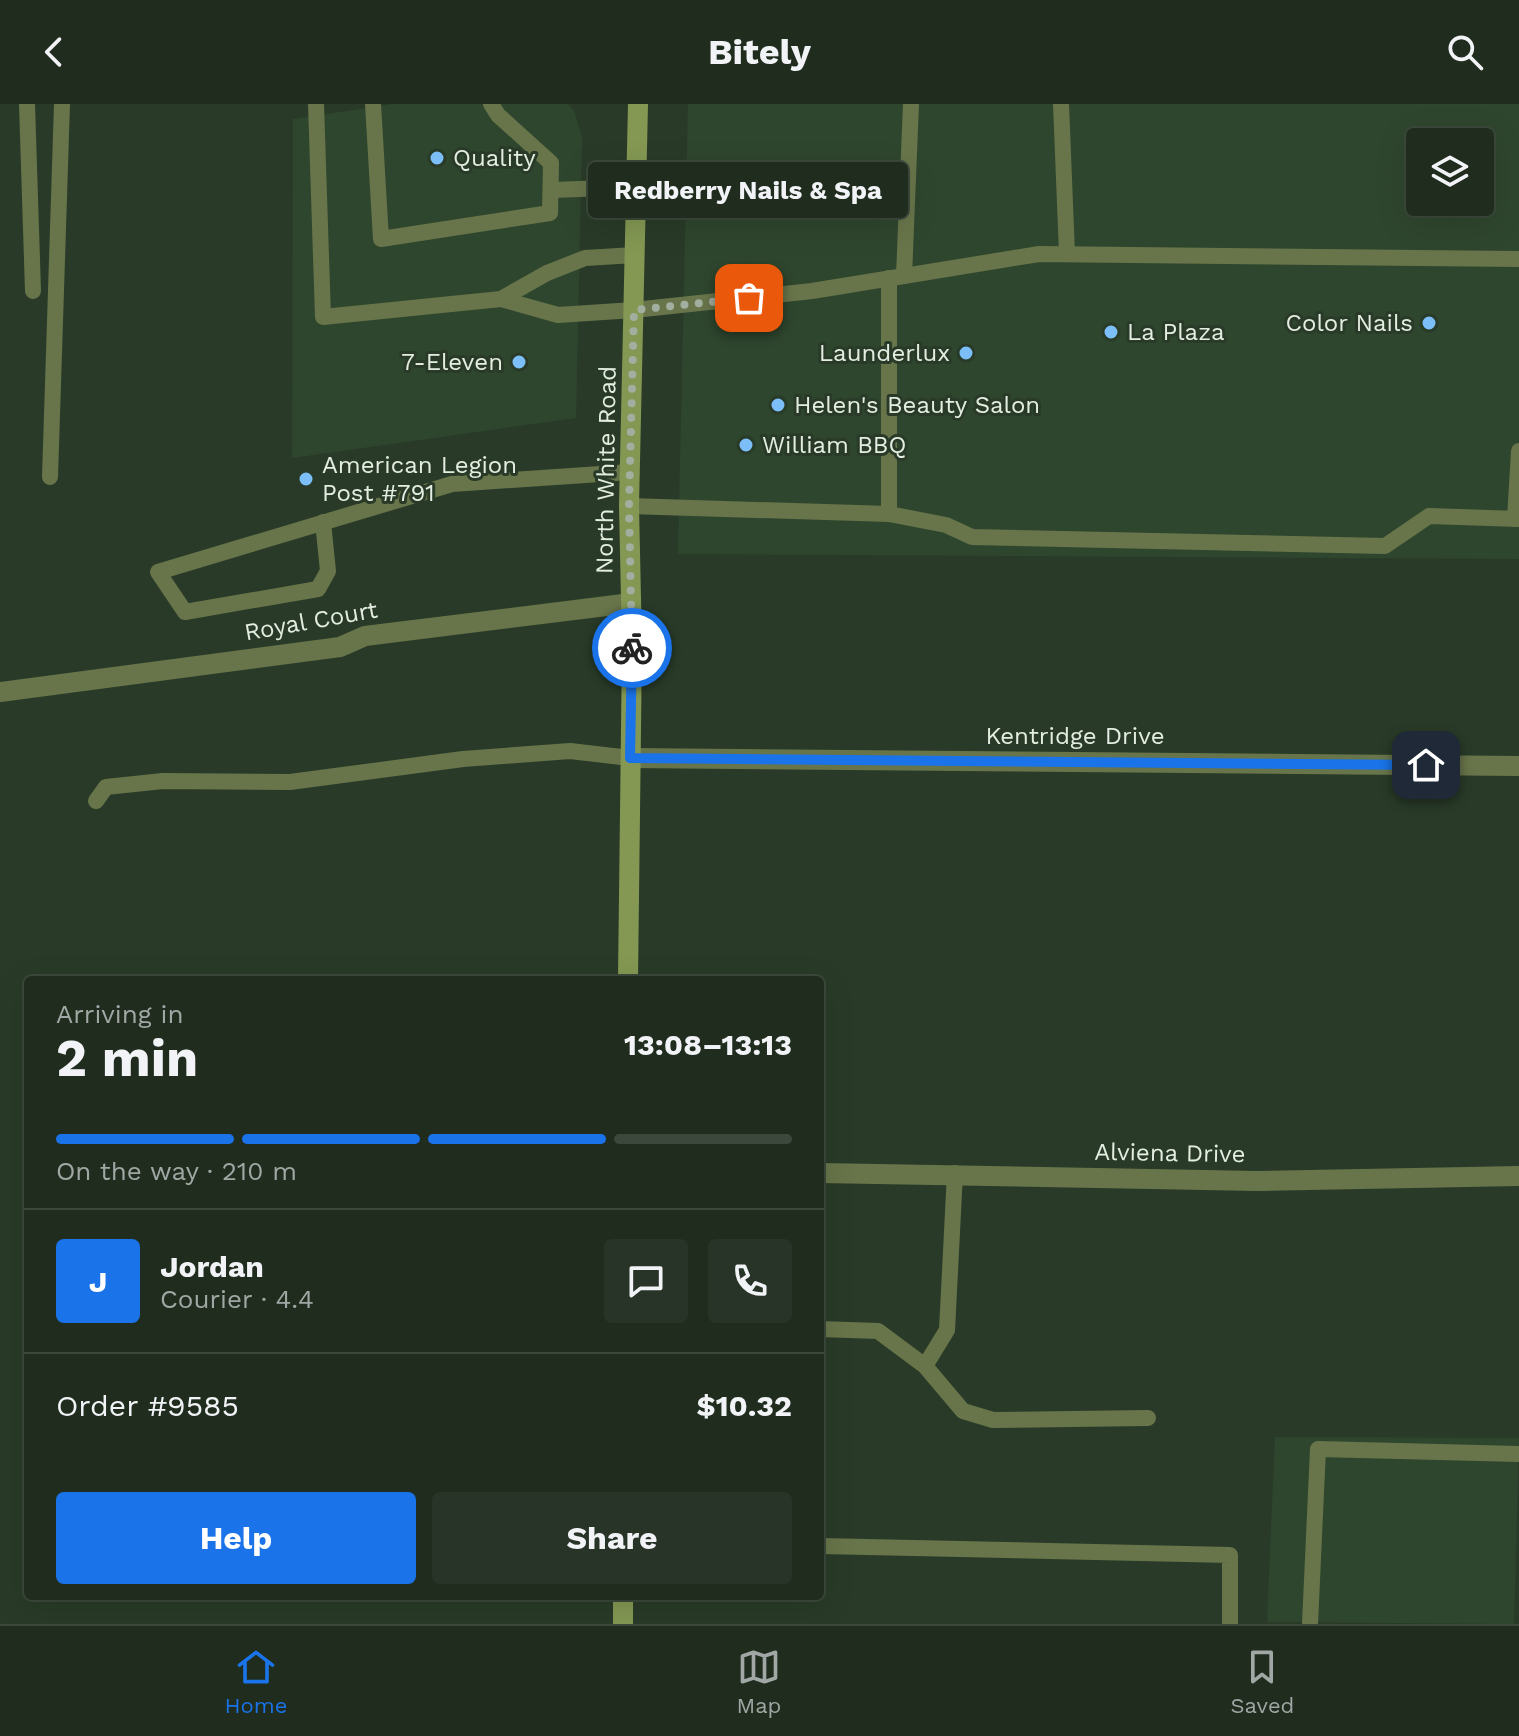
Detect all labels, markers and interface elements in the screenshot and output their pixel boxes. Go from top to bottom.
icon: back [32,30,76,74]
icon: search [1443,30,1487,74]
text: Bitely [708,31,811,73]
map controls [1406,128,1494,216]
button: layers [1406,128,1494,216]
place label: Quality [453,144,536,172]
marker: Quality [428,149,446,167]
callout: Redberry Nails & Spa [589,162,909,218]
text: Redberry Nails & Spa [614,175,882,205]
pin [715,264,783,332]
icon: bag [727,276,771,320]
place label: Color Nails [1286,309,1413,337]
marker: Color Nails [1420,314,1438,332]
place label: La Plaza [1127,318,1225,346]
marker: La Plaza [1102,323,1120,341]
place label: Launderlux [819,339,950,367]
marker: Launderlux [957,344,975,362]
place label: 7-Eleven [401,348,503,376]
marker: 7-Eleven [510,353,528,371]
street label: North White Road [590,366,622,574]
place label: Helen's Beauty Salon [794,391,1040,419]
marker: Helen's Beauty Salon [769,396,787,414]
place label: William BBQ [762,431,906,459]
marker: William BBQ [737,436,755,454]
place label: American Legion Post #791 [322,451,517,507]
marker: American Legion Post #791 [297,470,315,488]
street label: Royal Court [242,596,380,646]
courier [592,608,672,688]
icon: bike [610,626,654,670]
street label: Kentridge Drive [985,722,1165,750]
pin [1392,731,1460,799]
icon: home [1404,743,1448,787]
text: Arriving in [56,999,184,1029]
text: 13:08–13:13 [624,1027,792,1062]
text: 2 min [56,1028,198,1089]
street label: Alviena Drive [1094,1138,1246,1168]
text: On the way · 210 m [56,1156,297,1186]
button: chat [604,1239,688,1323]
button: phone [708,1239,792,1323]
text: Jordan [160,1249,264,1284]
text: J [89,1264,107,1299]
text: Courier · 4.4 [160,1284,314,1314]
text: Order #9585 [56,1388,239,1423]
text: $10.32 [696,1388,792,1423]
button: Help [56,1492,416,1584]
button: Share [432,1492,792,1584]
tab: Home [225,1645,287,1718]
tab: Map [737,1645,781,1718]
tab: Saved [1231,1645,1294,1718]

